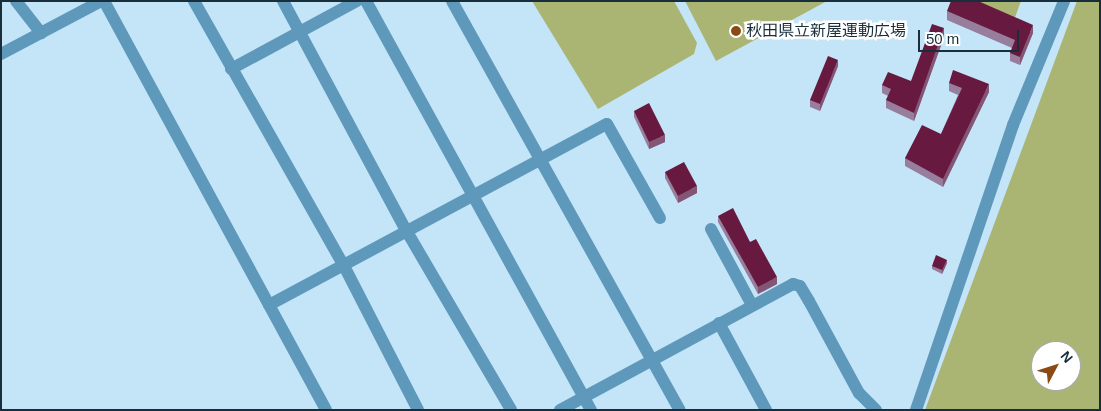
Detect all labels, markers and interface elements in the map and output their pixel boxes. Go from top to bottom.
scale bar [921,20,1022,52]
place label: 秋田県立新屋運動広場 [746,21,906,41]
marker: 秋田県立新屋運動広場 [730,25,742,37]
text: 50 m [926,30,959,47]
north arrow [1031,341,1081,391]
text: N [1057,348,1076,366]

